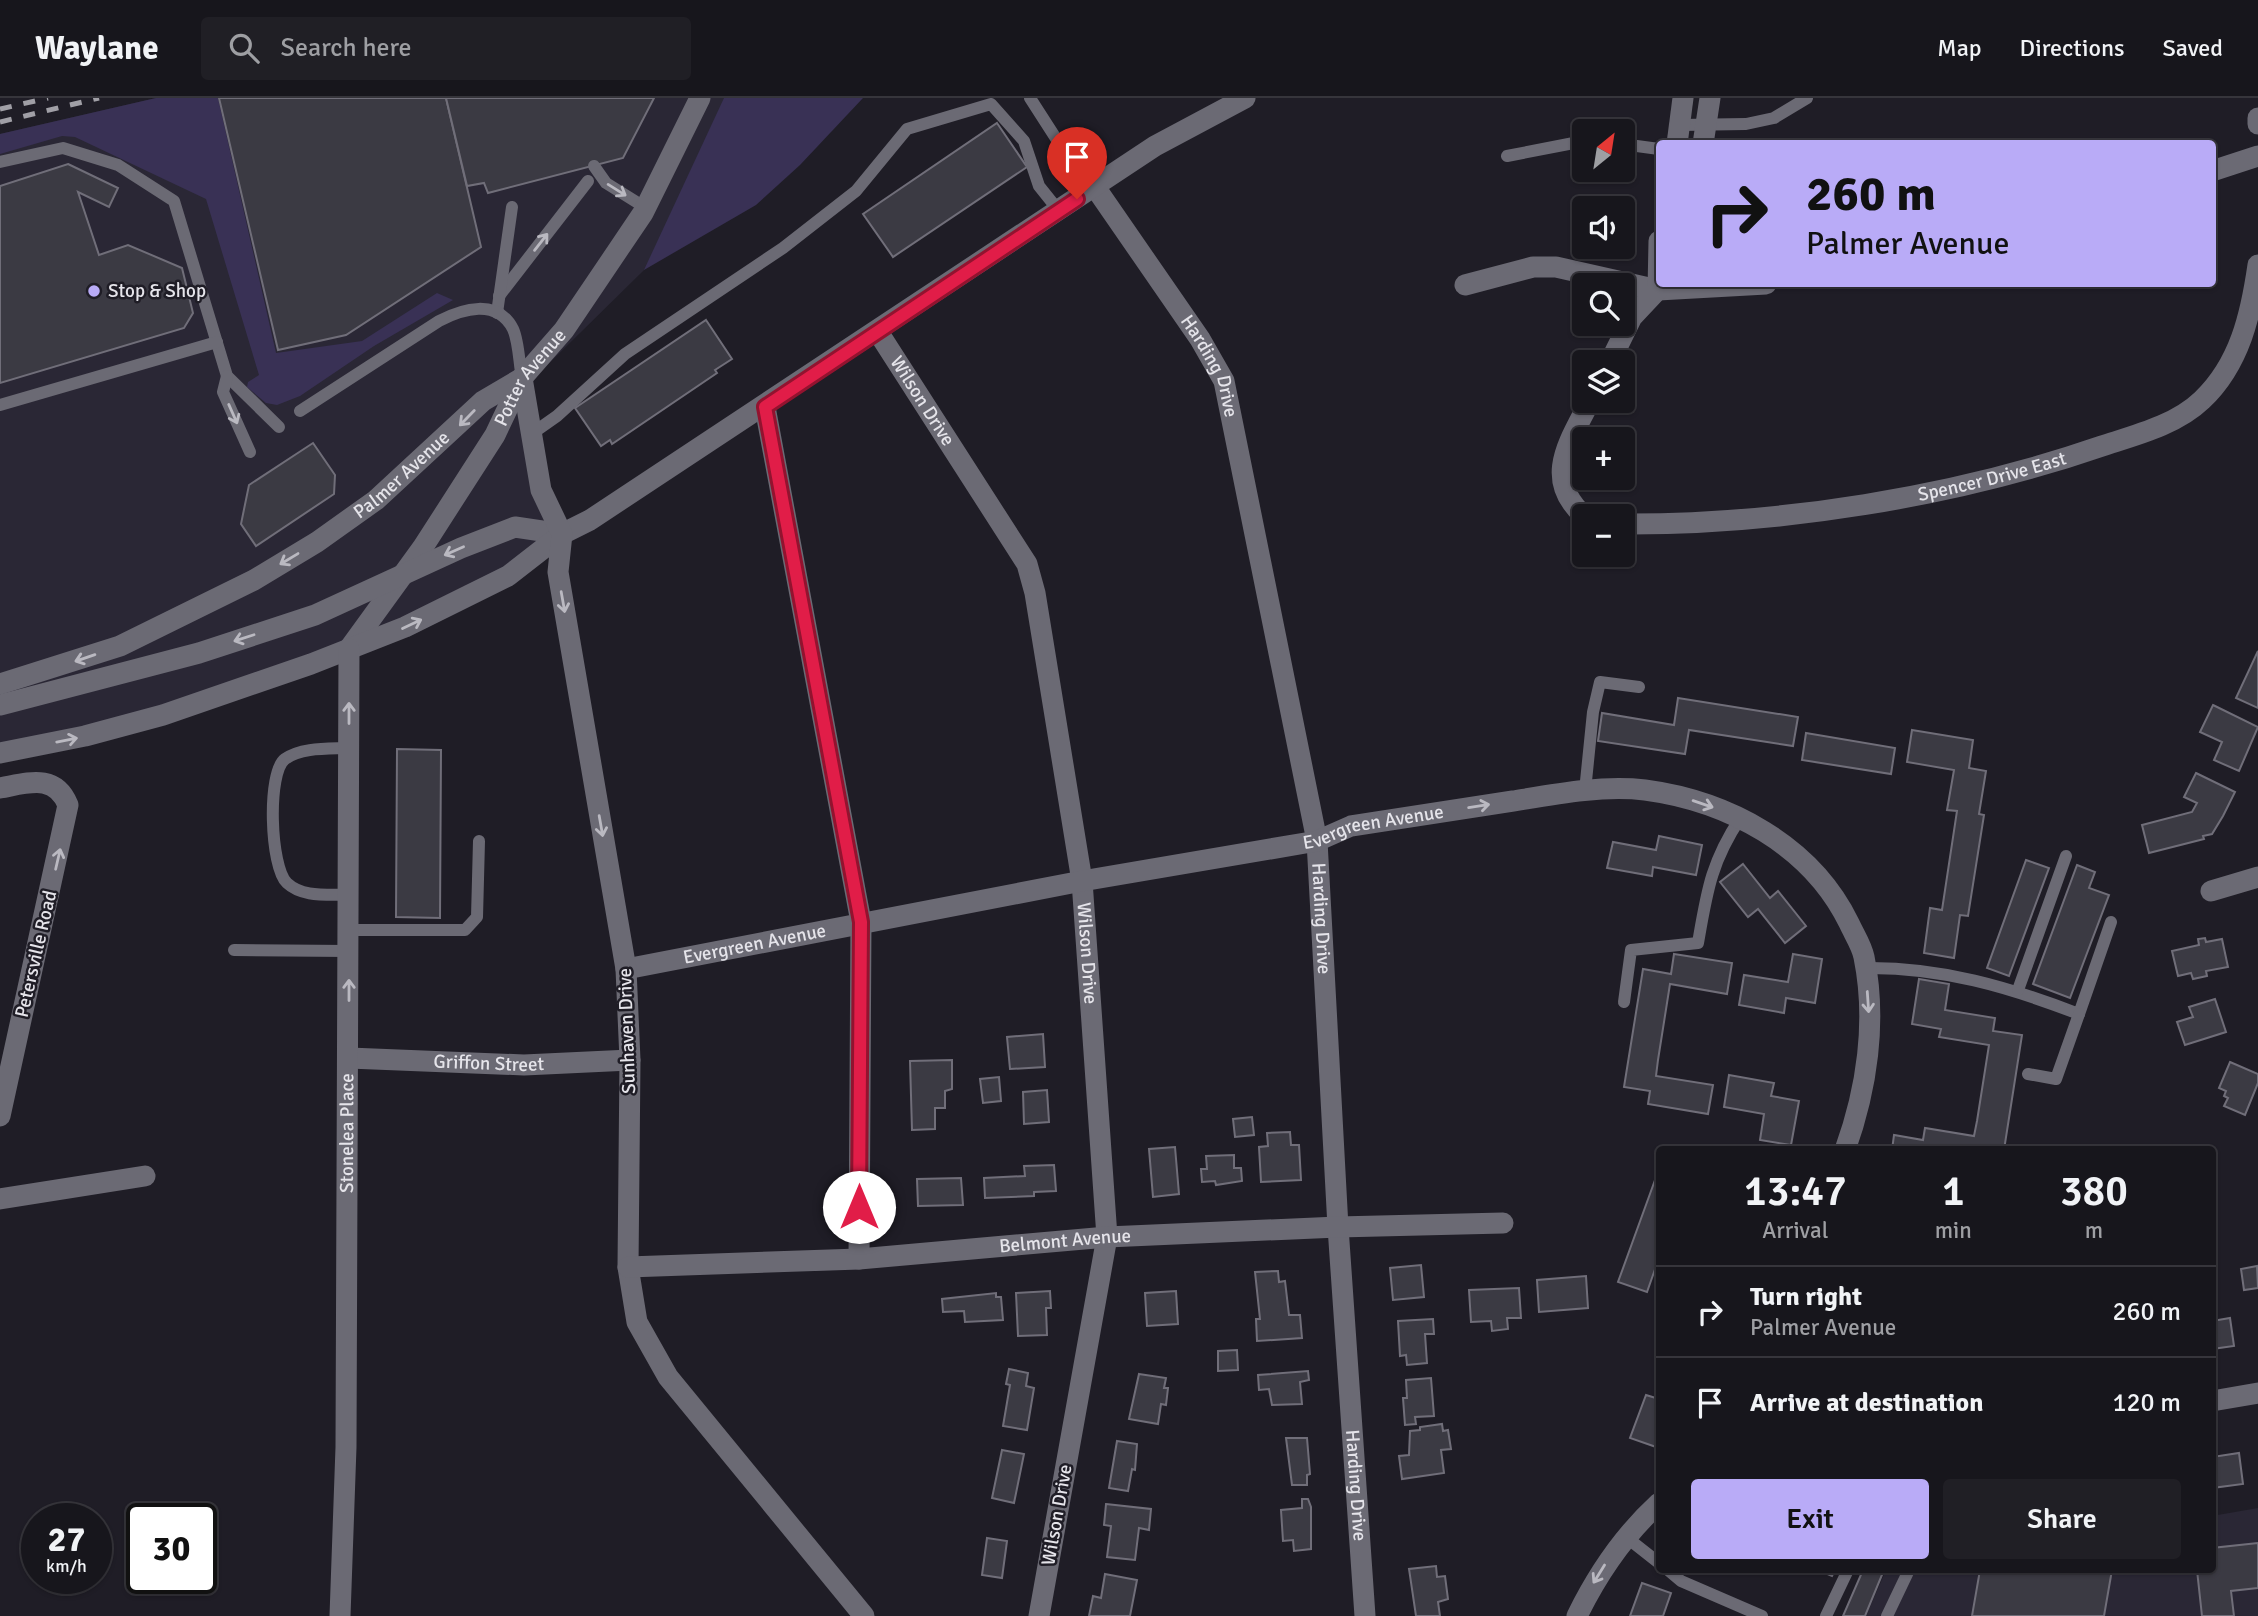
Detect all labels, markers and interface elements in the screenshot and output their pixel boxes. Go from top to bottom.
search box [201,17,691,80]
text: Waylane [35,28,159,69]
icon: search [225,29,263,67]
text: Search here [281,32,412,64]
text: Map [1937,33,1982,63]
text: Directions [2020,33,2125,63]
text: Saved [2163,33,2223,63]
north arrow [1572,119,1634,182]
map controls [1572,119,1635,567]
pin [1047,127,1107,199]
icon: arrive [1058,138,1096,176]
text: 260 m [1806,164,1936,224]
icon: right [1691,168,1782,259]
one-way arrow [607,182,626,197]
button: sound [1572,196,1635,259]
text: Palmer Avenue [1806,224,2010,263]
one-way arrow [534,233,549,251]
button: search [1572,273,1635,336]
place label: Stop & Shop [108,279,206,303]
marker: Stop & Shop [86,283,102,299]
street label: Harding Drive [1175,310,1243,419]
street label: Potter Avenue [489,324,571,430]
button: layers [1572,350,1635,413]
street label: Wilson Drive [885,352,960,450]
one-way arrow [227,403,240,425]
one-way arrow [459,409,476,426]
street label: Palmer Avenue [349,426,455,524]
button: + [1572,427,1635,490]
street label: Spencer Drive East [1916,446,2070,507]
button: − [1572,504,1635,567]
one-way arrow [444,545,465,558]
one-way arrow [280,552,300,566]
one-way arrow [557,590,570,612]
one-way arrow [401,617,422,630]
one-way arrow [233,632,255,645]
one-way arrow [74,653,96,665]
one-way arrow [342,702,356,725]
one-way arrow [55,732,78,746]
one-way arrow [1467,799,1490,812]
one-way arrow [1692,799,1714,811]
street label: Evergreen Avenue [1301,800,1445,855]
one-way arrow [595,814,608,837]
one-way arrow [52,848,65,871]
street label: Harding Drive [1306,862,1336,975]
street label: Petersville Road [10,888,62,1020]
street label: Wilson Drive [1072,901,1103,1005]
street label: Evergreen Avenue [681,919,828,970]
street label: Sunhaven Drive [613,968,641,1094]
one-way arrow [342,978,356,1001]
one-way arrow [1862,991,1875,1013]
street label: Griffon Street [433,1049,545,1077]
street label: Stonelea Place [335,1073,359,1193]
text: 13:47 [1744,1166,1847,1217]
text: 1 [1942,1166,1965,1217]
text: 380 [2060,1166,2128,1217]
position arrow [822,1170,896,1244]
text: Arrival [1762,1216,1828,1245]
text: min [1935,1216,1972,1245]
text: m [2085,1216,2103,1245]
street label: Belmont Avenue [998,1224,1132,1259]
text: Turn right [1750,1281,1862,1313]
icon: right [1691,1293,1729,1331]
text: 260 m [2112,1296,2181,1328]
text: Palmer Avenue [1750,1313,1896,1342]
icon: arrive [1691,1384,1729,1422]
text: Arrive at destination [1750,1387,1983,1419]
text: 120 m [2112,1387,2181,1419]
street label: Harding Drive [1340,1429,1372,1542]
street label: Wilson Drive [1036,1463,1078,1567]
button: Exit [1691,1479,1929,1559]
button: Share [1943,1479,2181,1559]
speed limit sign: 30 [126,1503,217,1594]
text: 27 [48,1518,85,1561]
text: km/h [46,1555,87,1577]
one-way arrow [1592,1563,1606,1583]

